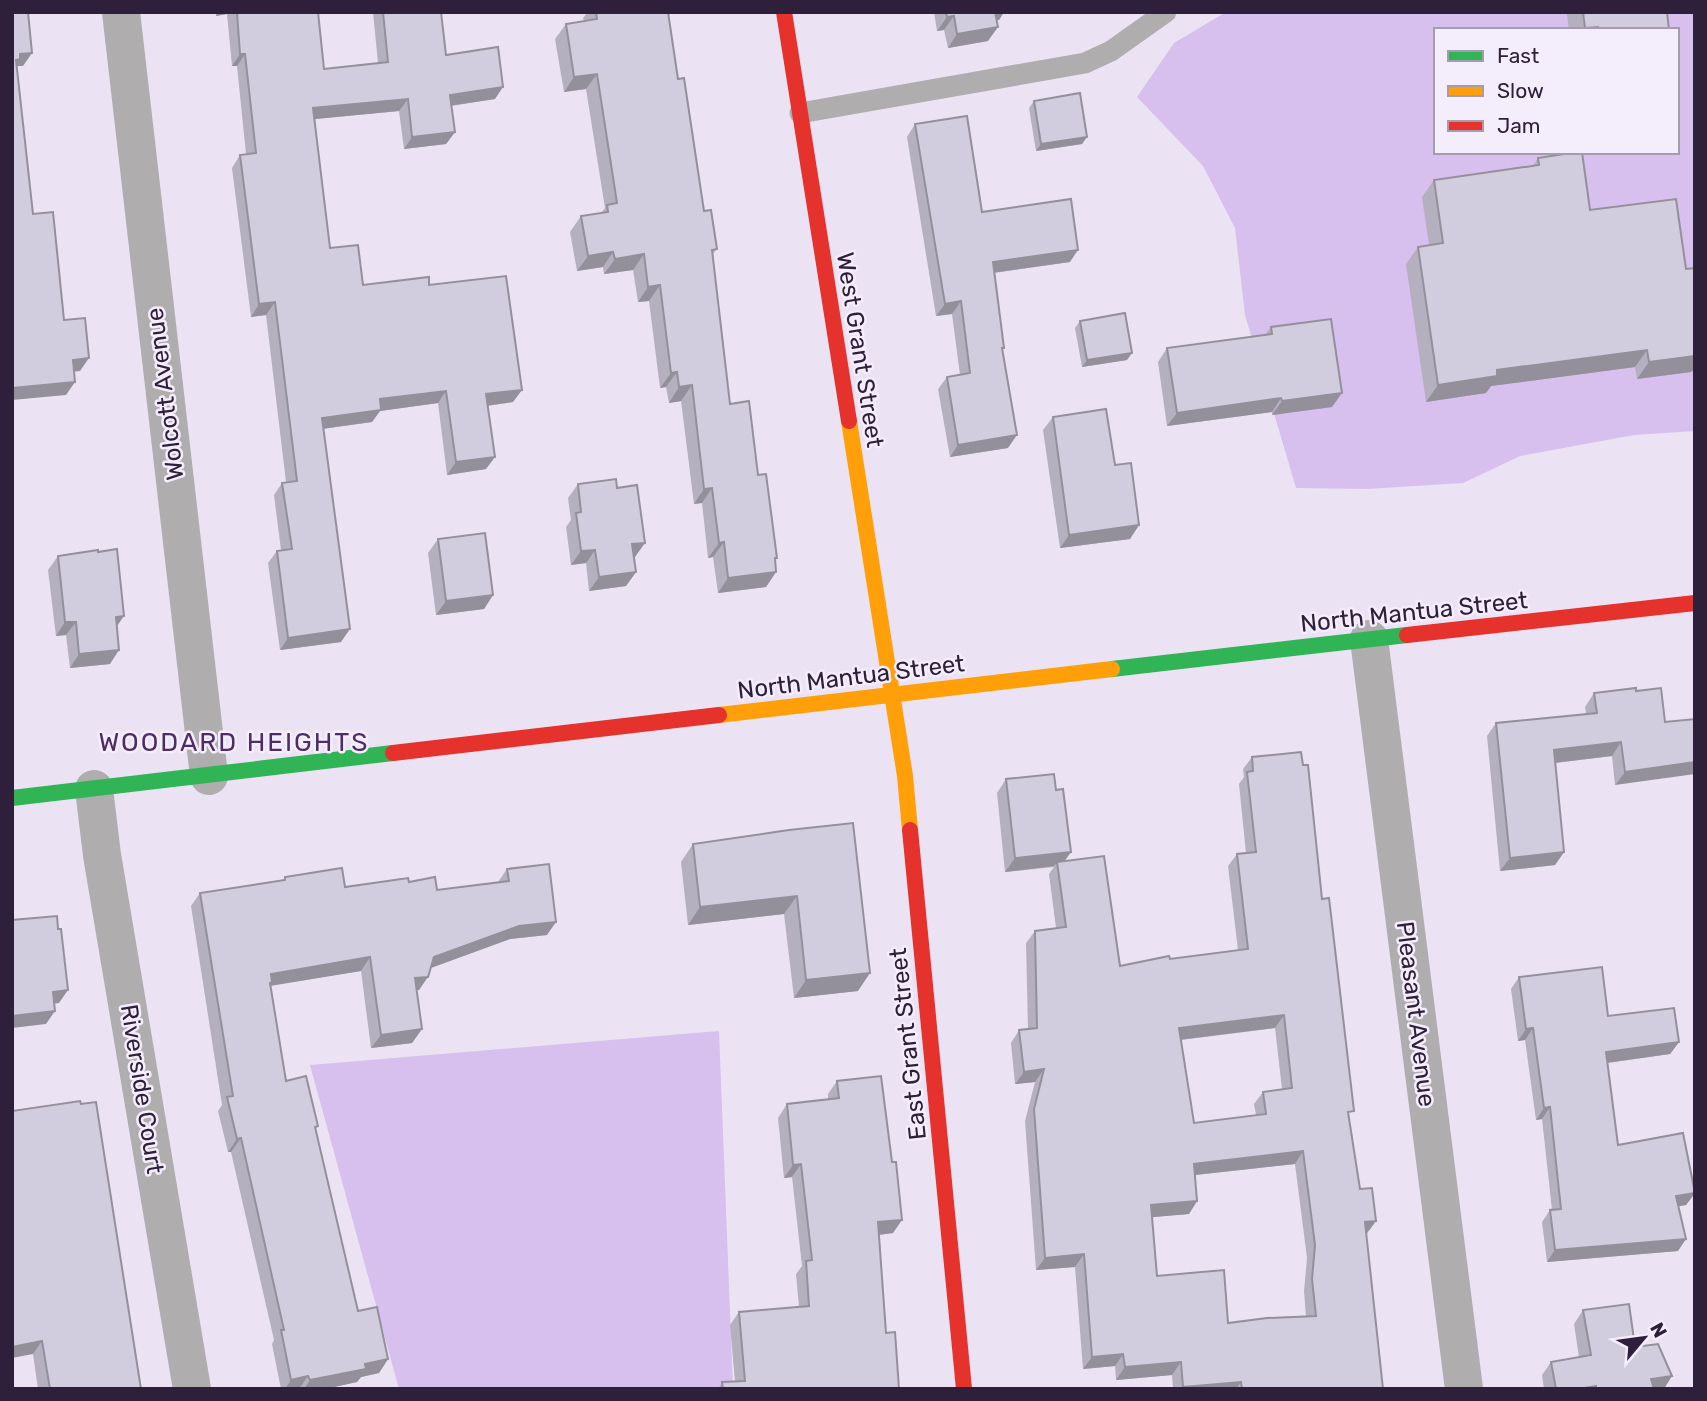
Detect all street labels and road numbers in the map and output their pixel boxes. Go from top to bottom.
street label: West Grant Street [831,250,889,450]
street label: Wolcott Avenue [141,306,189,482]
street label: North Mantua Street [1299,586,1529,638]
street label: North Mantua Street [736,649,966,705]
street label: Pleasant Avenue [1391,920,1441,1108]
street label: East Grant Street [884,947,932,1141]
street label: Riverside Court [115,1002,169,1176]

